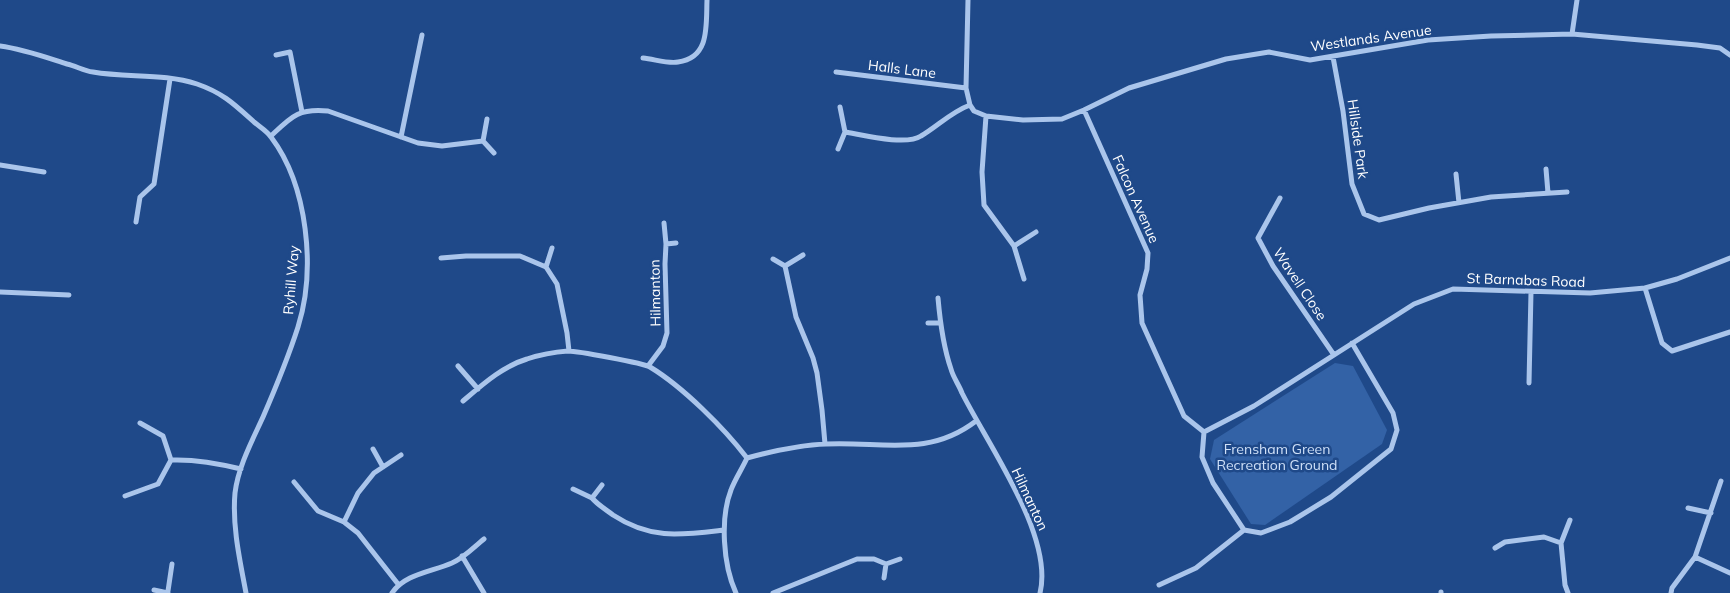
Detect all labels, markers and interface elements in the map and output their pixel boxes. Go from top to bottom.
street label: Westlands Avenue [1309,21,1433,55]
street label: Halls Lane [867,56,937,82]
street label: Hillside Park [1344,98,1373,181]
street label: Falcon Avenue [1109,152,1163,246]
street label: Ryhill Way [279,244,303,315]
street label: Wavell Close [1269,244,1331,324]
street label: Hilmanton [645,259,665,327]
street label: St Barnabas Road [1466,269,1586,291]
park label: Frensham Green Recreation Ground [1216,440,1338,474]
street label: Hilmanton [1008,465,1052,533]

